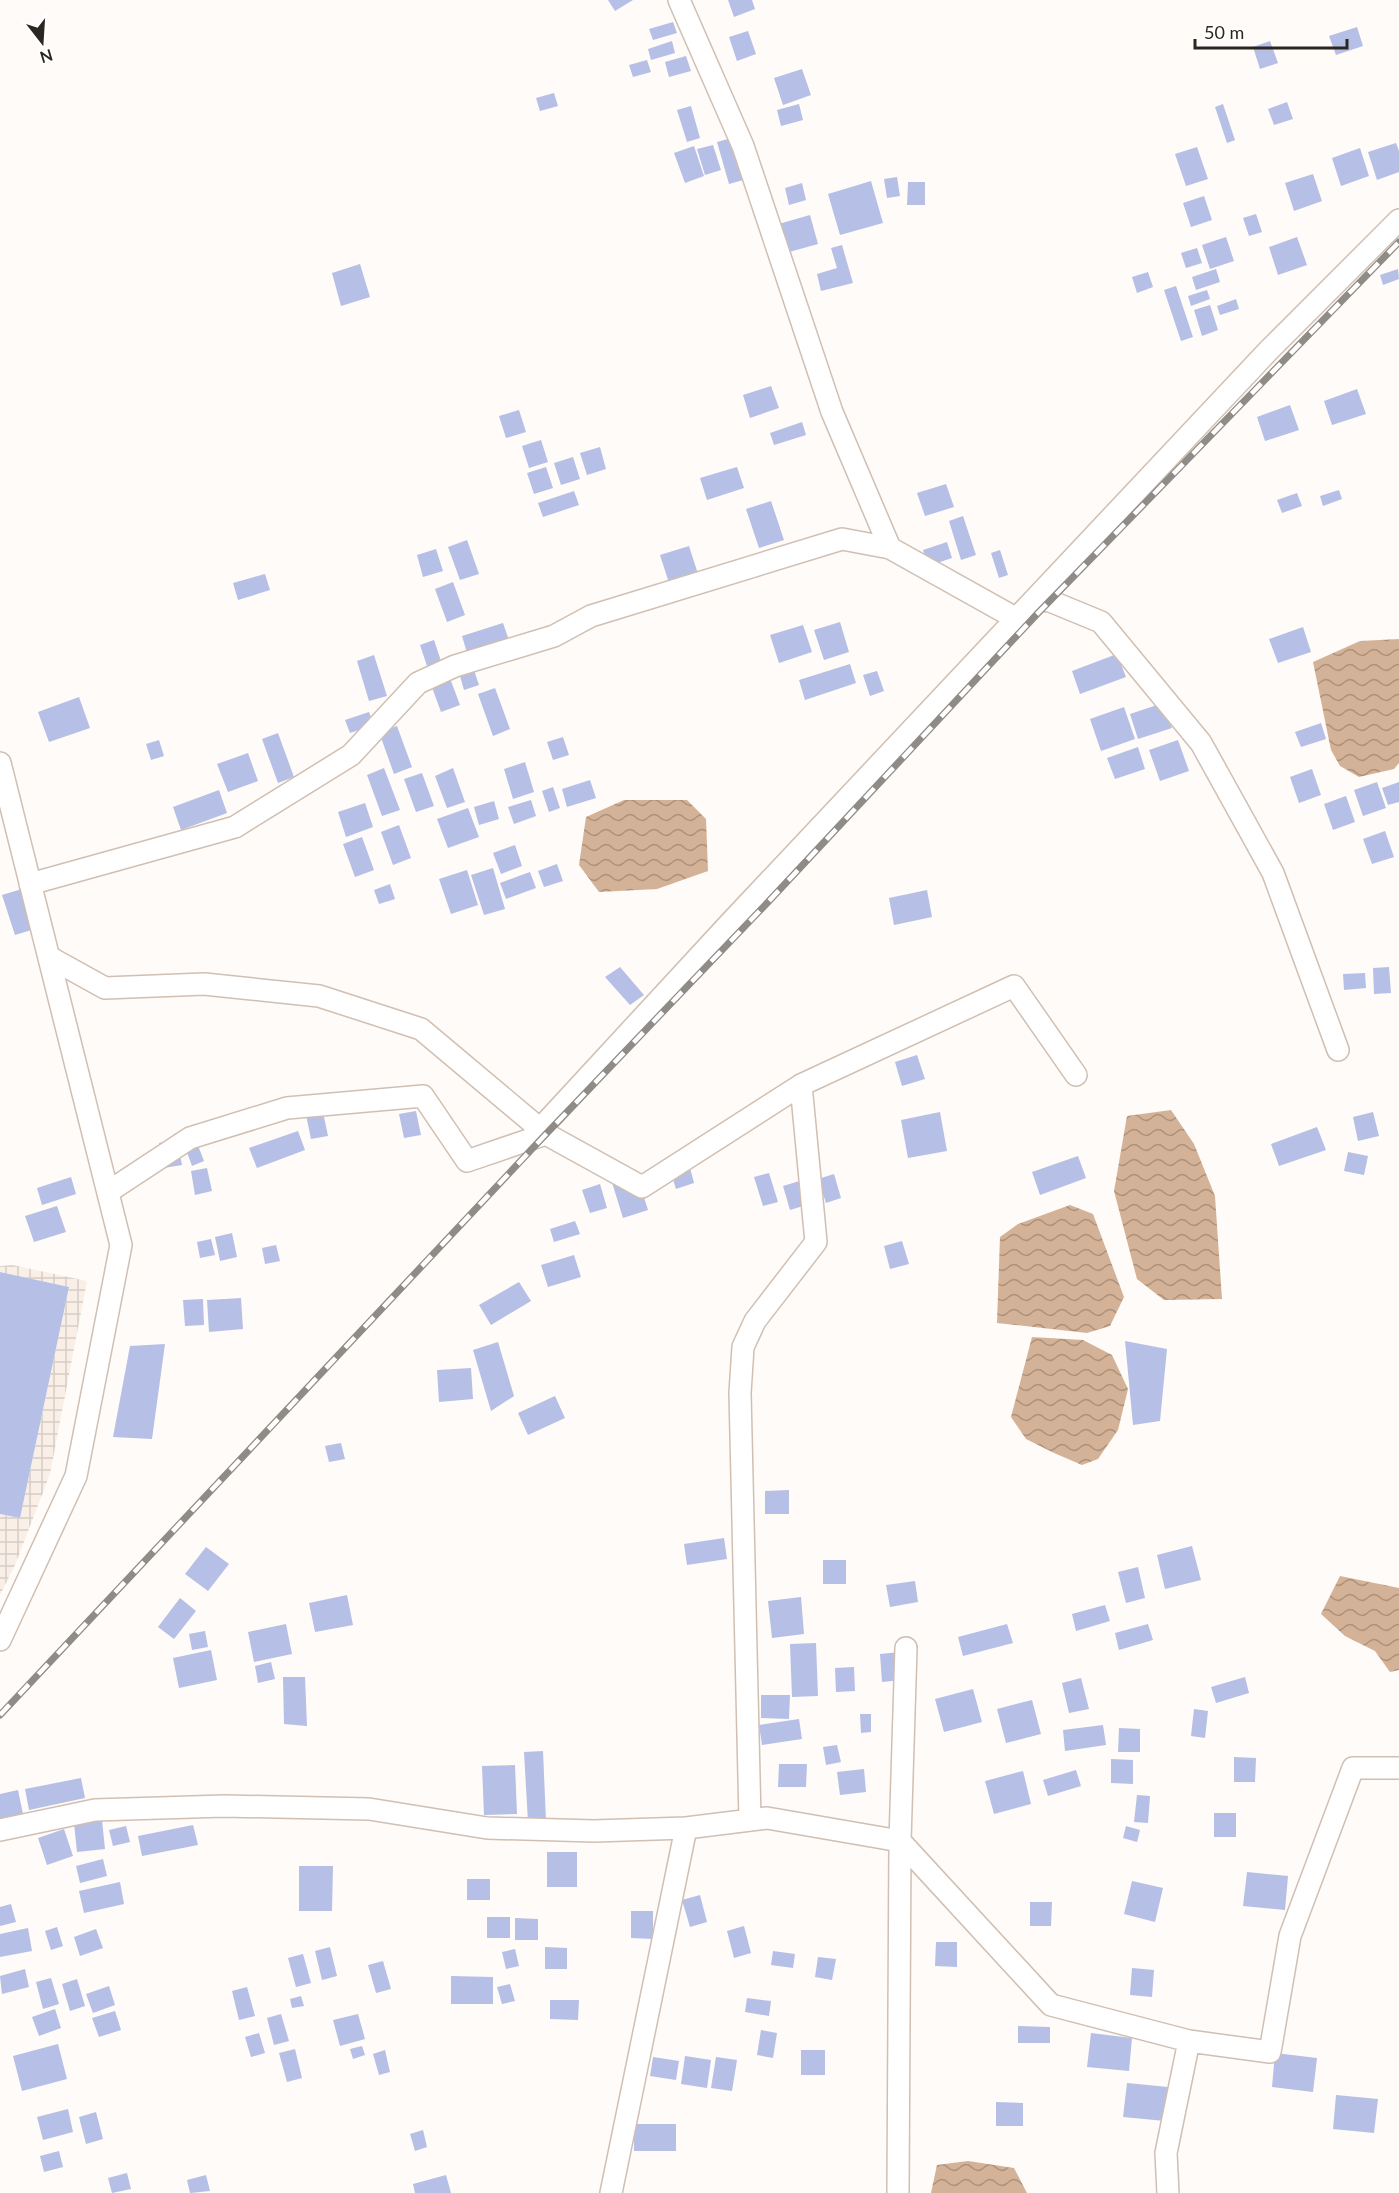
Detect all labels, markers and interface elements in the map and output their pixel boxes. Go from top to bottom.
north arrow [12,12,72,72]
scale bar [1195,12,1346,50]
text: 50 m [1204,21,1244,43]
text: N [38,46,55,68]

